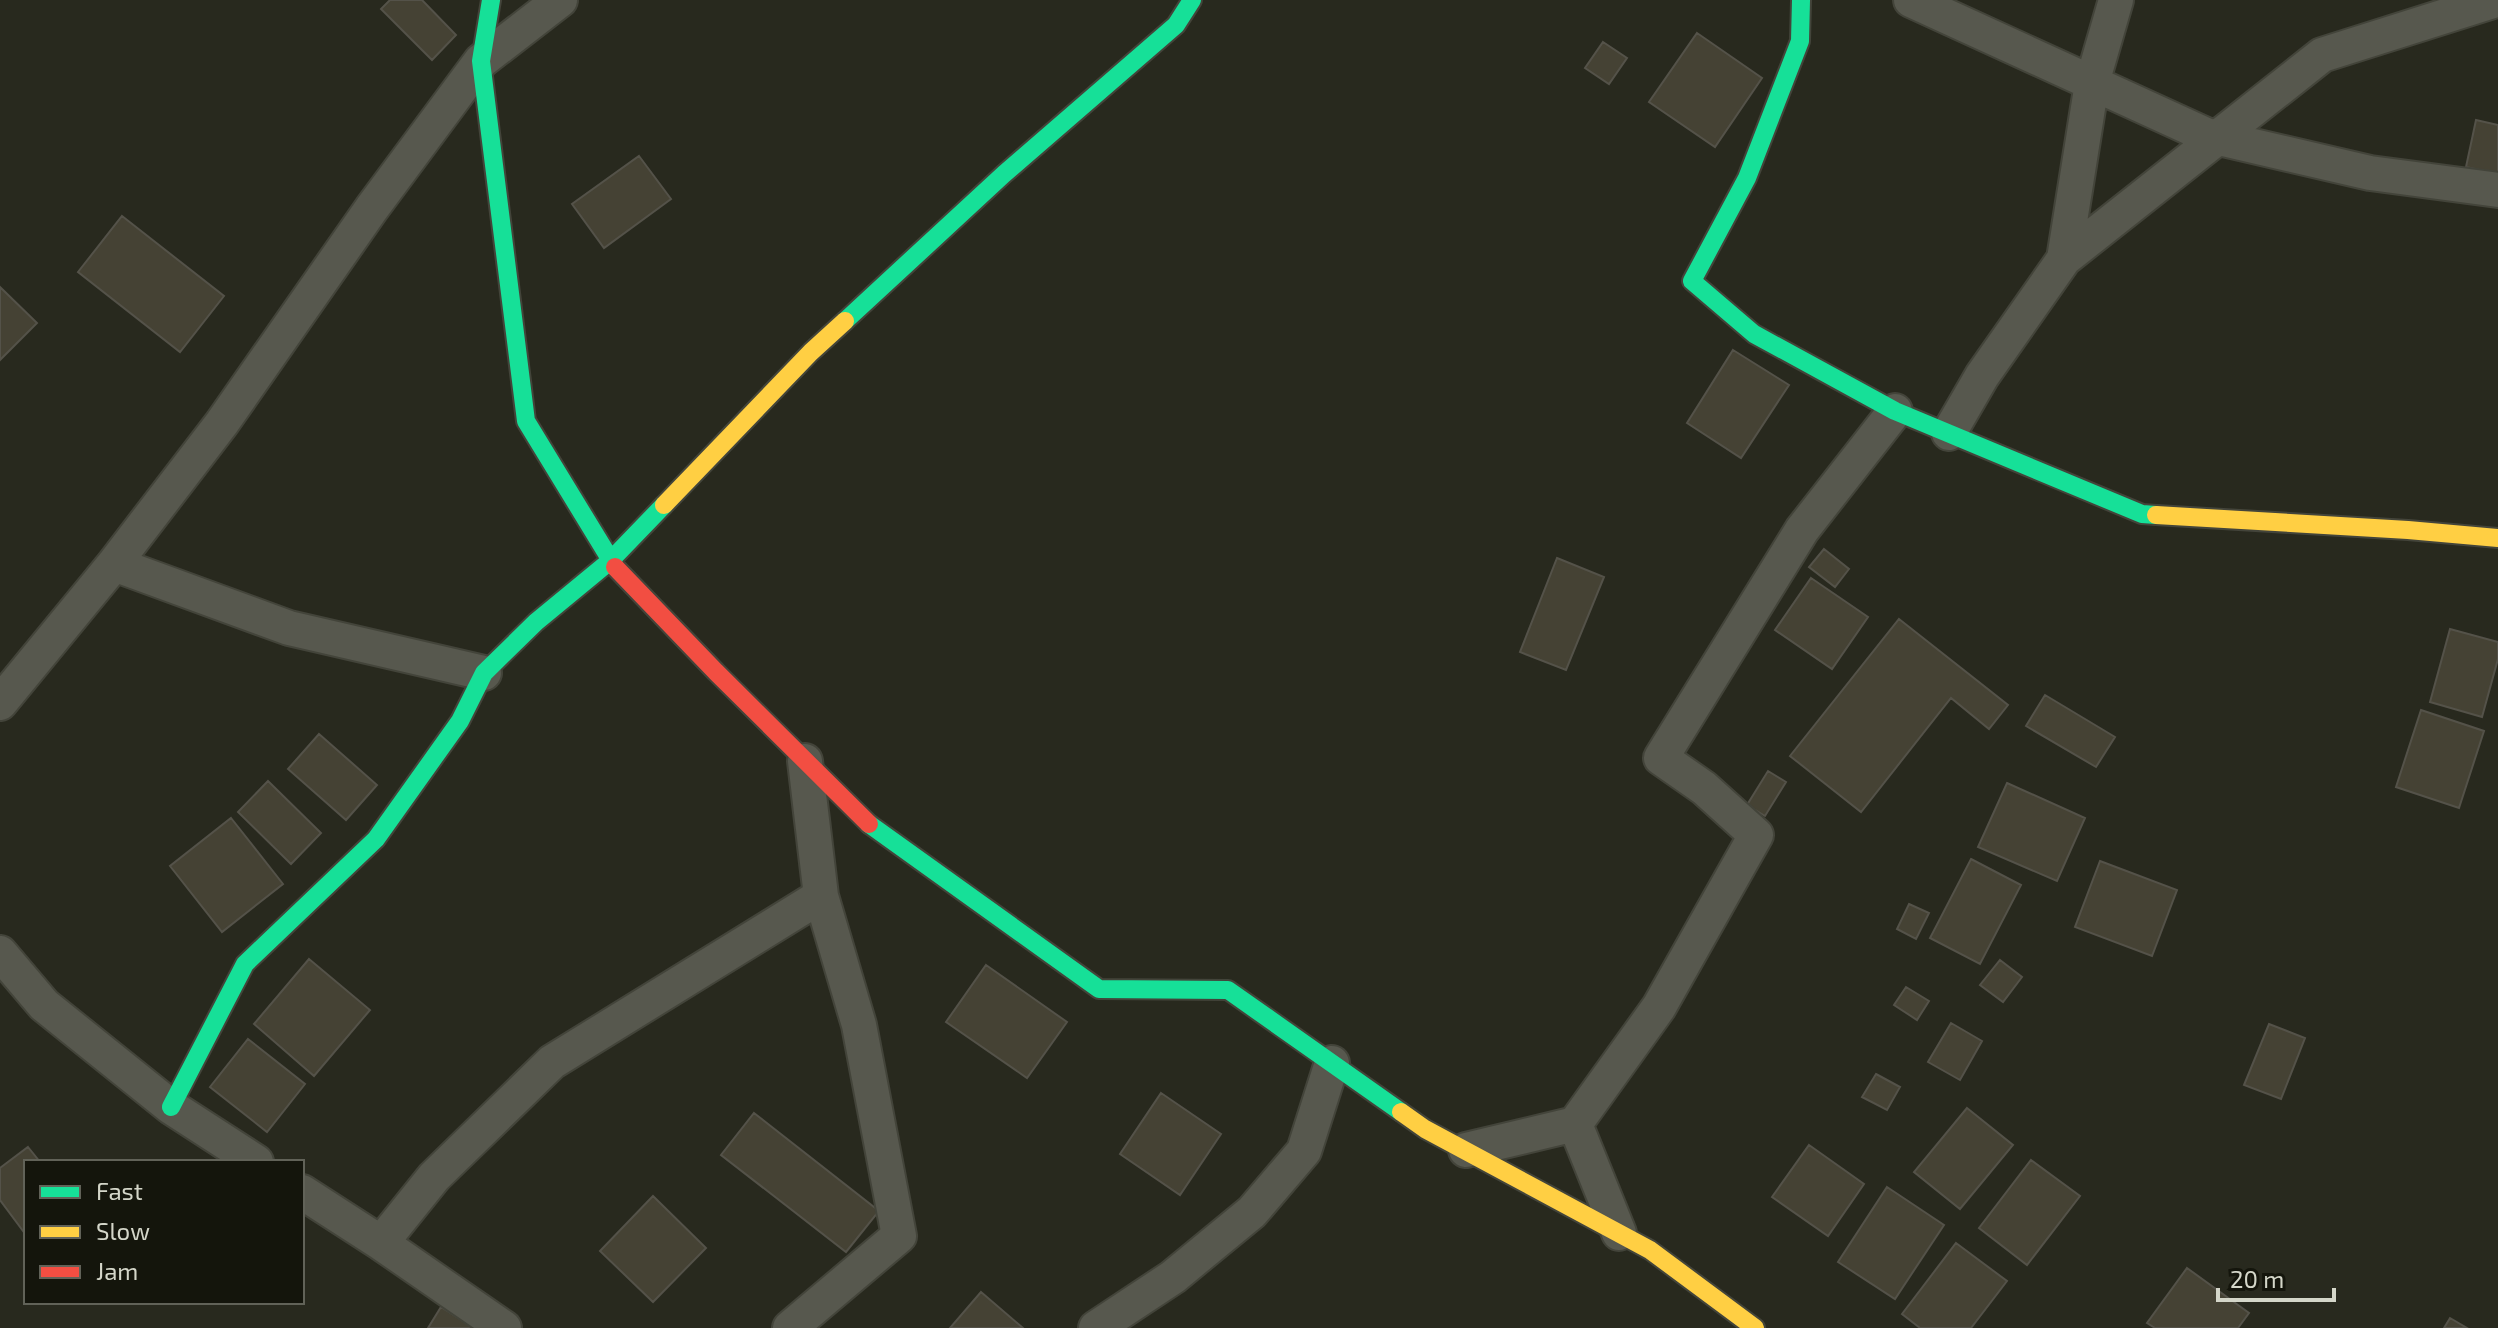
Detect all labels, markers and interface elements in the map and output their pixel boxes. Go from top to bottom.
legend [24,1160,304,1304]
text: Fast [96,1176,143,1205]
text: Slow [96,1216,150,1245]
scale bar [2218,1252,2334,1302]
text: Jam [96,1256,138,1285]
text: 20 m [2230,1264,2284,1293]

